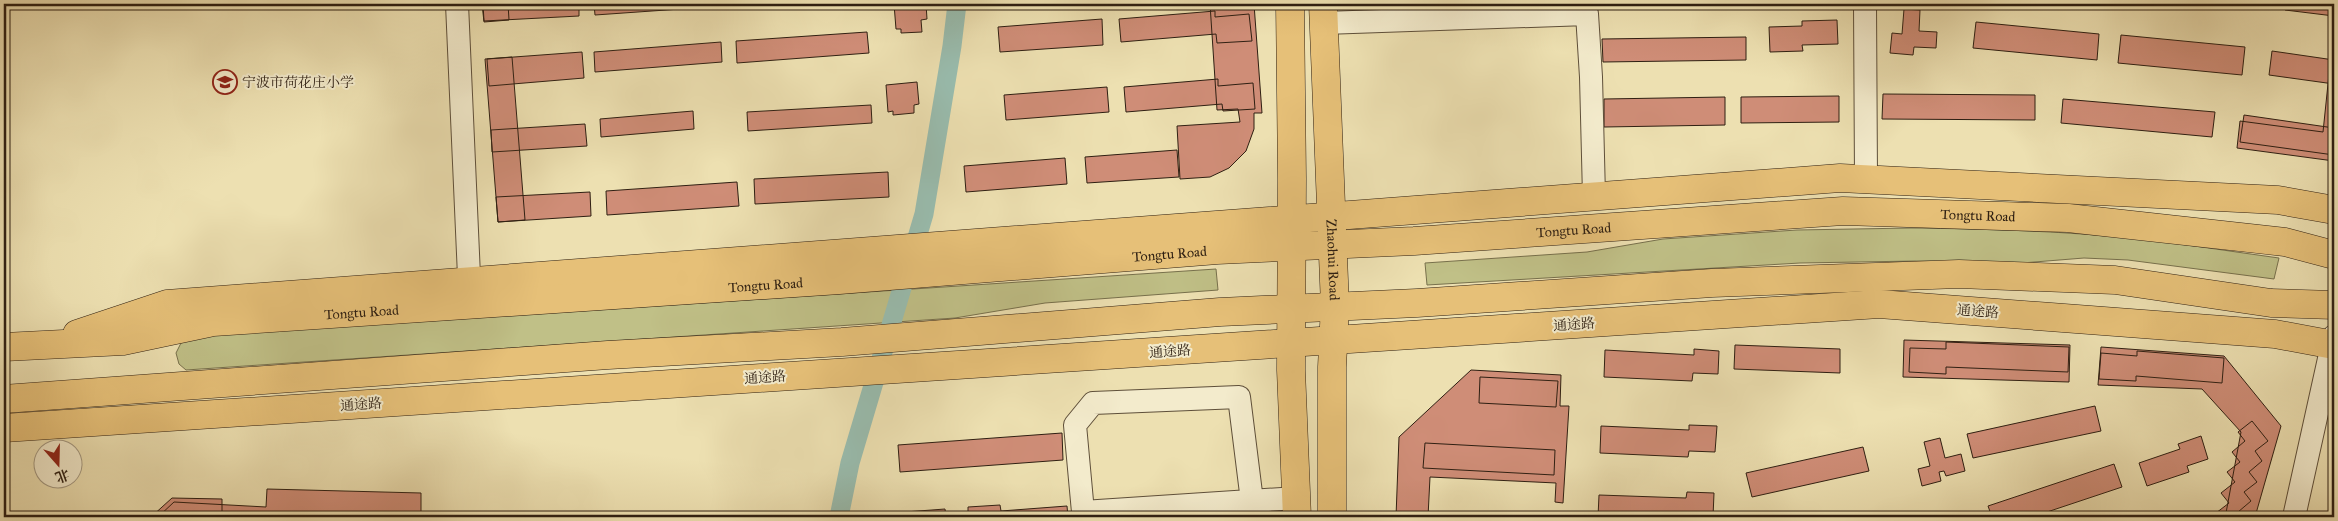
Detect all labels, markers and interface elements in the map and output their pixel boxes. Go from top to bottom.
school or university icon: 宁波市荷花庄小学 [212,69,238,95]
place label: 宁波市荷花庄小学 [242,74,354,91]
street label: Tongtu Road [1940,206,2016,225]
street label: Zhaohui Road [1323,219,1343,301]
street label: Tongtu Road [1536,219,1612,241]
street label: Tongtu Road [1131,243,1208,266]
street label: Tongtu Road [728,274,804,296]
street label: Tongtu Road [324,302,400,324]
street label: 通途路 [1956,302,2000,321]
street label: 通途路 [1552,315,1596,334]
street label: 通途路 [1148,342,1192,361]
street label: 通途路 [743,368,787,387]
street label: 通途路 [339,395,383,414]
north arrow [32,438,82,488]
text: 北 [53,465,72,486]

